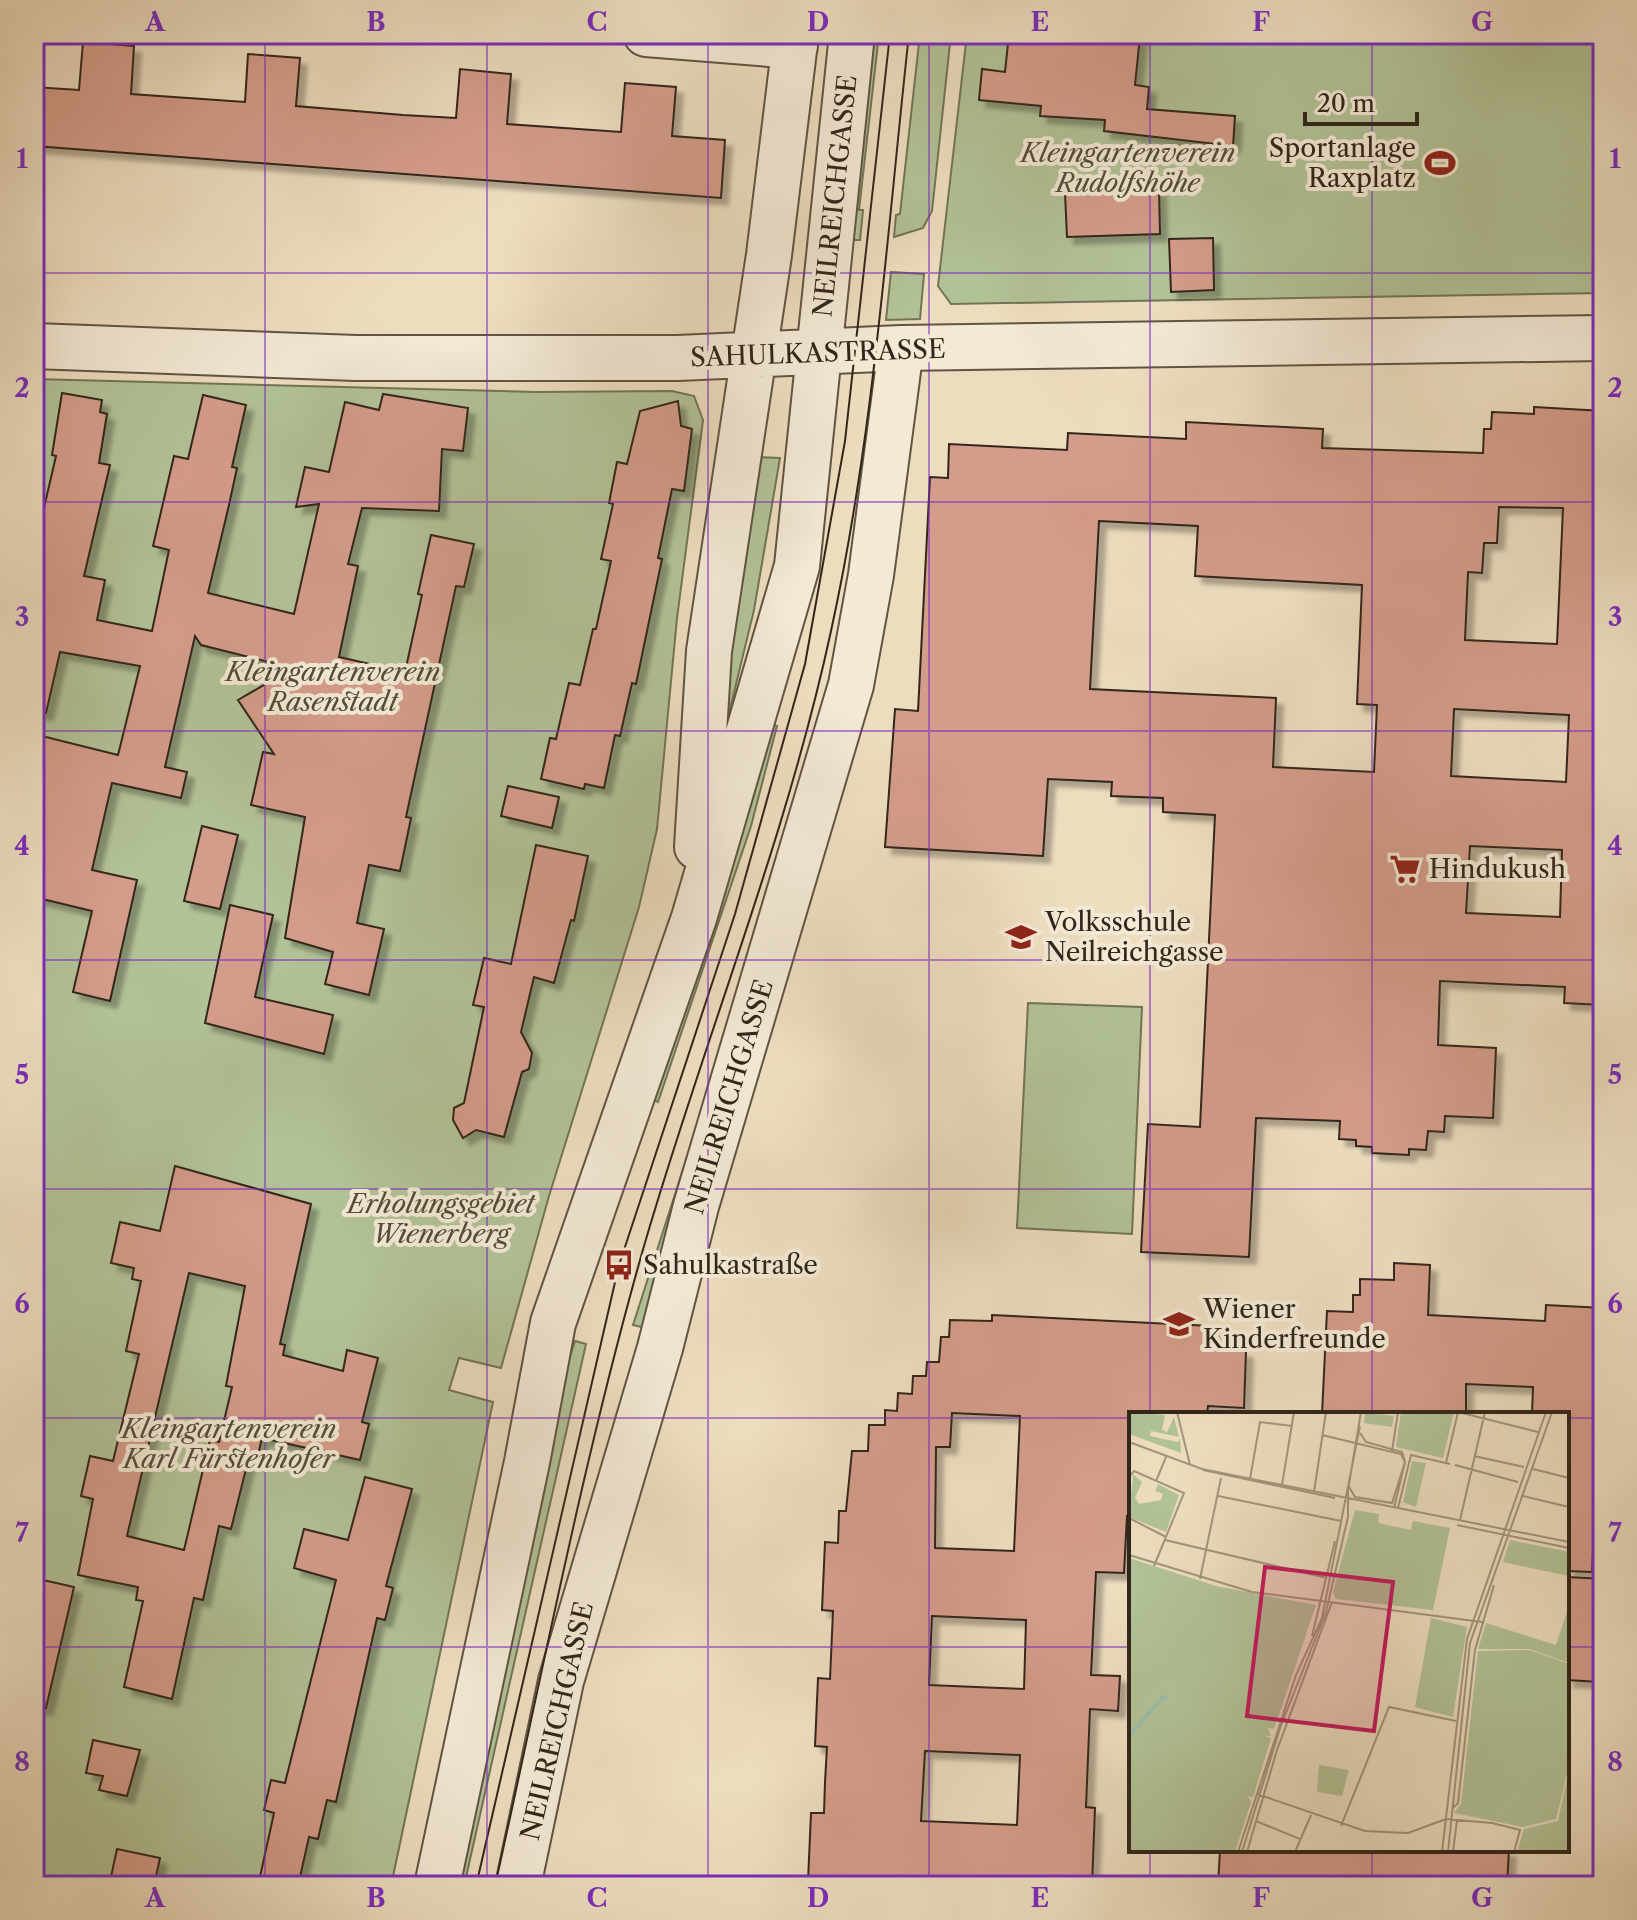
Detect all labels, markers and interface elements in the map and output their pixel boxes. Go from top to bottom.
text: A [144,6,166,38]
text: B [366,6,386,38]
text: C [587,6,607,38]
text: D [807,6,829,38]
text: E [1031,6,1049,38]
text: F [1252,6,1270,38]
text: G [1471,6,1493,38]
street label: NEILREICHGASSE [806,73,864,319]
scale bar [1305,76,1417,126]
text: 20 m [1317,89,1375,118]
place label: Sportanlage Raxplatz [1269,132,1416,194]
park label: Kleingartenverein Rudolfshöhe [1019,137,1235,199]
text: 1 [16,143,28,175]
text: 1 [1609,143,1621,175]
sports icon: Sportanlage Raxplatz [1423,146,1457,180]
street label: SAHULKASTRASSE [690,333,946,373]
text: 2 [14,372,30,404]
text: 2 [1607,372,1623,404]
text: 3 [15,601,29,633]
text: 3 [1608,601,1622,633]
park label: Kleingartenverein Rasenstadt [224,656,440,718]
text: 4 [14,830,30,862]
text: 4 [1607,830,1623,862]
supermarket icon: Hindukush [1388,852,1422,886]
place label: Hindukush [1429,853,1566,885]
place label: Volksschule Neilreichgasse [1044,906,1224,968]
school or university icon: Volksschule Neilreichgasse [1004,920,1038,954]
street label: NEILREICHGASSE [678,976,780,1218]
text: 5 [15,1059,29,1091]
text: 5 [1608,1059,1622,1091]
park label: Erholungsgebiet Wienerberg [345,1188,536,1250]
bus stop icon: Sahulkastraße [602,1248,636,1282]
place label: Sahulkastraße [643,1249,818,1281]
text: 6 [14,1288,30,1320]
text: 6 [1607,1288,1623,1320]
place label: Wiener Kinderfreunde [1202,1293,1386,1355]
school or university icon: Wiener Kinderfreunde [1162,1307,1196,1341]
inset map [1129,1412,1569,1852]
park label: Kleingartenverein Karl Fürstenhofer [120,1413,336,1475]
text: 7 [15,1517,29,1549]
text: 7 [1608,1517,1622,1549]
street label: NEILREICHGASSE [514,1599,600,1843]
text: 8 [14,1746,30,1778]
text: 8 [1607,1746,1623,1778]
text: A [144,1882,166,1914]
text: B [366,1882,386,1914]
text: C [587,1882,607,1914]
text: D [807,1882,829,1914]
text: E [1031,1882,1049,1914]
text: F [1252,1882,1270,1914]
text: G [1471,1882,1493,1914]

